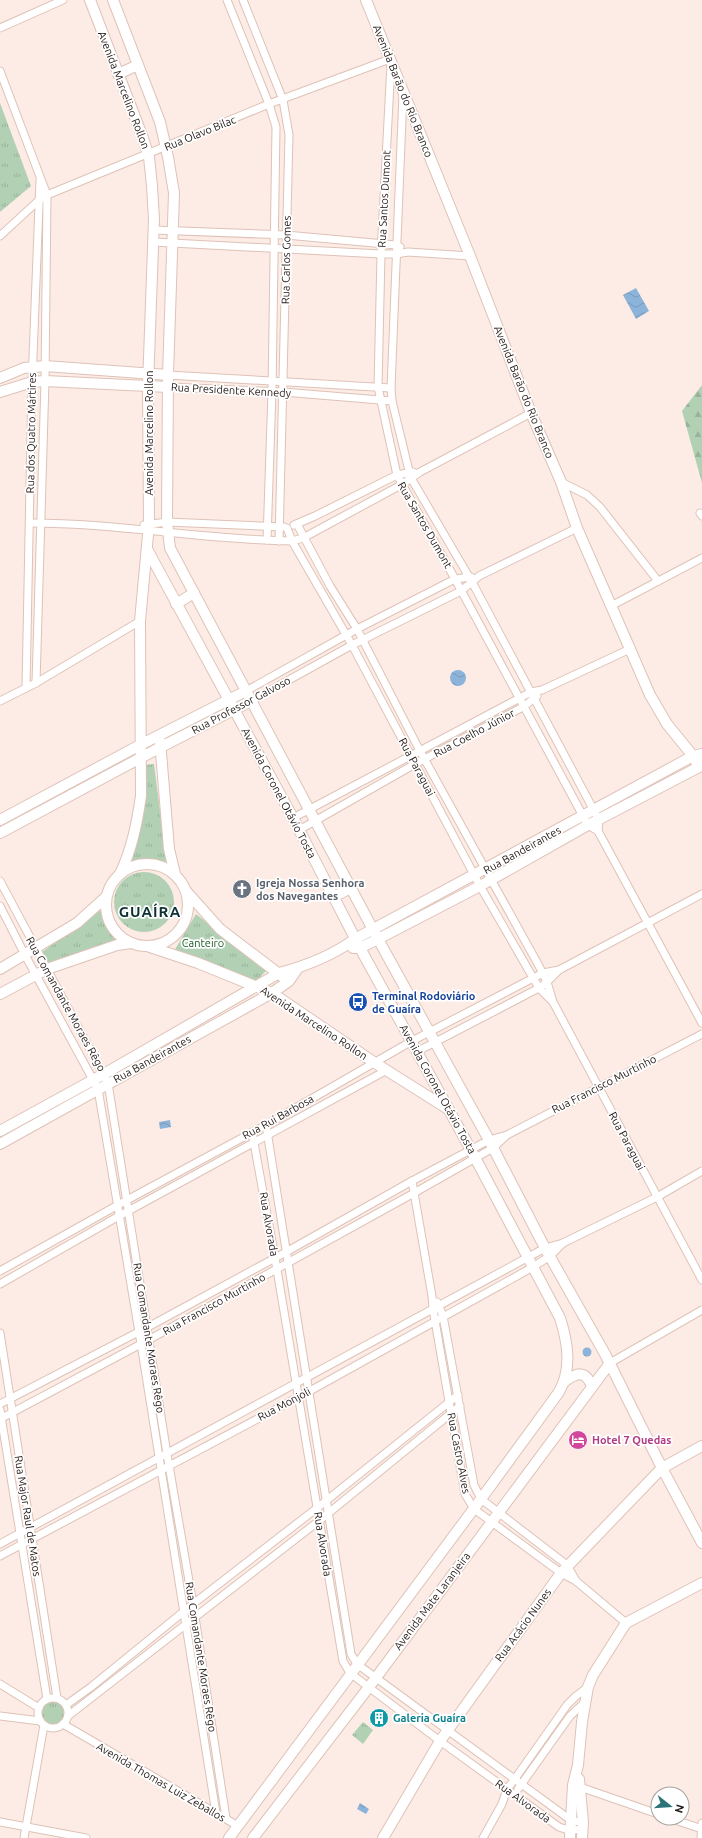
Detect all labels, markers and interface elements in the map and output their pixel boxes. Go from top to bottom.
street label: Avenida Barão do Rio Branco [371,23,435,159]
street label: Avenida Marcelino Rollon [96,29,152,151]
street label: Rua Olavo Bilac [163,113,237,153]
street label: Rua Santos Dumont [375,149,393,248]
street label: Rua Carlos Gomes [279,215,293,304]
street label: Avenida Barão do Rio Branco [492,324,556,460]
street label: Avenida Marcelino Rollon [143,370,155,496]
street label: Rua dos Quatro Mártires [24,372,38,493]
street label: Rua Presidente Kennedy [171,381,292,399]
street label: Rua Santos Dumont [395,480,455,571]
street label: Rua Professor Galvoso [190,674,292,736]
street label: Rua Coelho Júnior [431,706,517,759]
street label: Avenida Coronel Otávio Tosta [239,726,319,860]
street label: Rua Paraguai [397,736,437,798]
street label: Rua Bandeirantes [481,824,563,876]
place label: Igreja Nossa Senhora dos Navegantes [256,877,365,902]
church icon: Igreja Nossa Senhora dos Navegantes [231,878,253,900]
district label: GUAÍRA [119,903,181,920]
street label: Rua Comandante Moraes Rêgo [24,935,108,1073]
park label: Canteiro [182,937,224,949]
street label: Avenida Marcelino Rollon [258,984,370,1062]
place label: Terminal Rodoviário de Guaíra [372,990,476,1015]
bus stop icon: Terminal Rodoviário de Guaíra [347,991,369,1013]
street label: Avenida Coronel Otávio Tosta [397,1022,479,1156]
street label: Rua Bandeirantes [111,1033,193,1085]
street label: Rua Francisco Murtinho [550,1052,658,1116]
street label: Rua Rui Barbosa [240,1092,316,1142]
street label: Rua Paraguai [607,1110,647,1172]
street label: Rua Alvorada [257,1191,281,1257]
street label: Rua Comandante Moraes Rêgo [131,1262,167,1414]
street label: Rua Francisco Murtinho [161,1271,267,1337]
street label: Rua Monjoli [255,1385,313,1423]
street label: Rua Castro Alves [445,1412,473,1495]
hotel icon: Hotel 7 Quedas [567,1429,589,1451]
place label: Hotel 7 Quedas [592,1434,671,1446]
street label: Rua Major Raul de Matos [13,1455,44,1578]
street label: Rua Alvorada [312,1511,334,1577]
street label: Avenida Mate Laranjeira [391,1550,473,1652]
street label: Rua Comandante Moraes Rêgo [183,1581,219,1733]
street label: Rua Acácio Nunes [493,1586,554,1664]
building icon: Galeria Guaíra [368,1707,390,1729]
place label: Galeria Guaíra [393,1712,466,1724]
street label: Avenida Thomas Luiz Zeballos [94,1740,228,1824]
street label: Rua Alvorada [493,1777,553,1825]
north arrow [650,1786,690,1826]
text: N [673,1803,687,1815]

